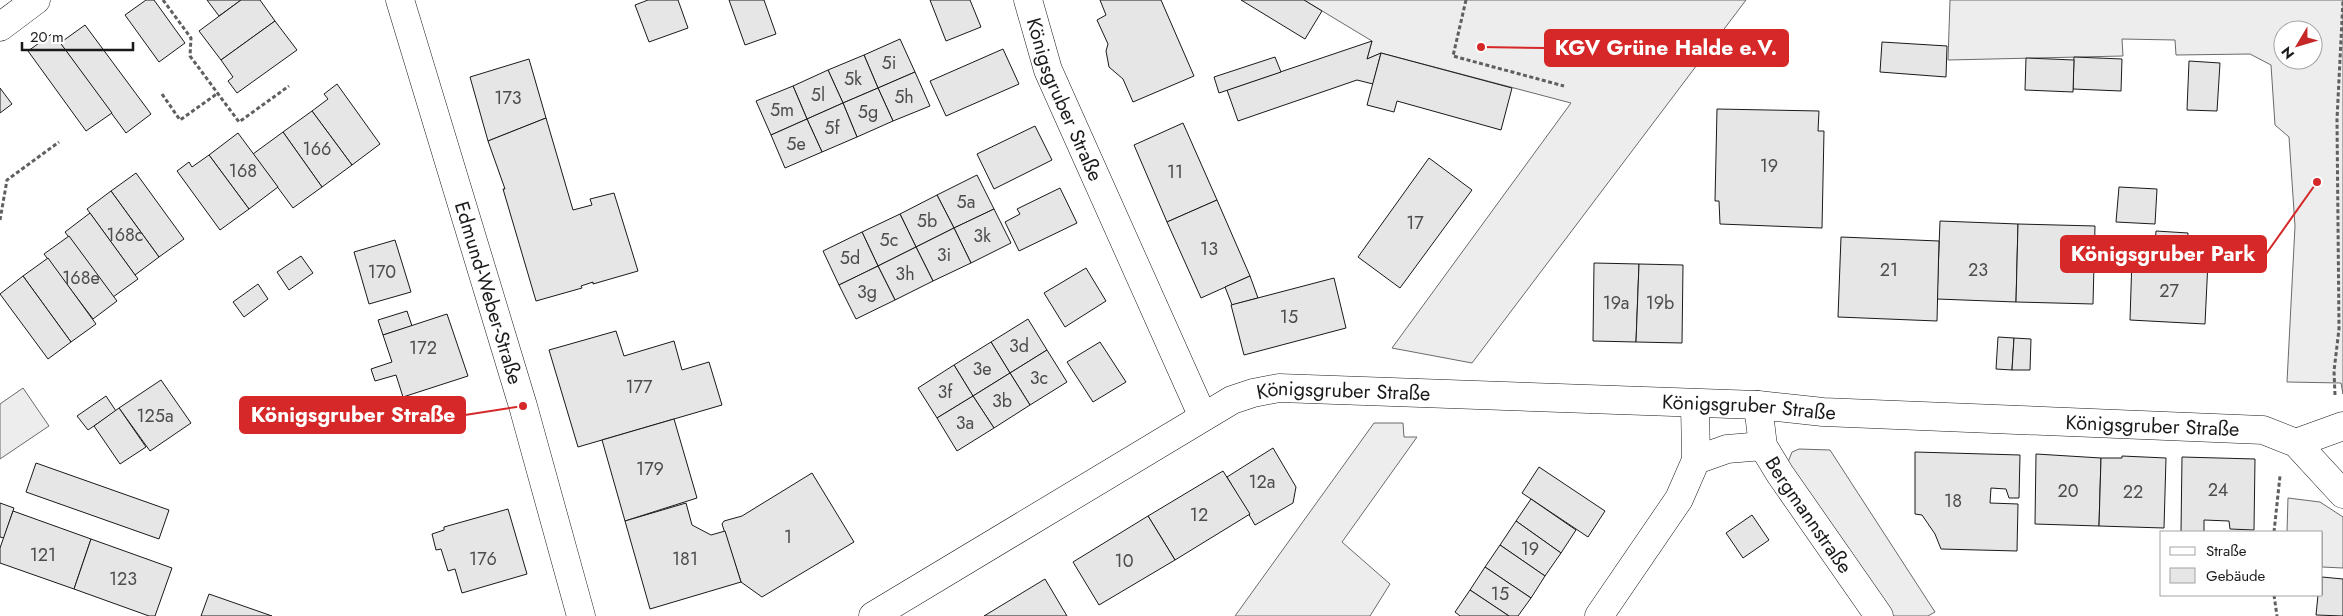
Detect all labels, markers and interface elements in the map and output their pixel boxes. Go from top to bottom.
street label: Königsgruber Straße [1019,14,1110,186]
scale bar [22,20,134,52]
north arrow [2273,20,2323,70]
text: 20 m [30,26,64,48]
callout: KGV Grüne Halde e.V. [1545,30,1788,66]
text: KGV Grüne Halde e.V. [1555,33,1777,63]
text: N [2276,42,2299,64]
house number: 5i [882,50,896,76]
house number: 5k [844,66,862,92]
house number: 5l [811,82,825,108]
house number: 5h [894,84,914,110]
house number: 173 [494,85,522,111]
house number: 5m [770,97,794,123]
house number: 5g [858,99,878,125]
house number: 5f [824,115,840,141]
house number: 5e [786,131,806,157]
house number: 166 [303,136,331,162]
house number: 19 [1760,153,1778,179]
house number: 168 [229,158,257,184]
house number: 11 [1167,159,1183,185]
house number: 5a [957,189,975,215]
street label: Edmund-Weber-Straße [447,198,530,388]
house number: 5b [917,208,937,234]
house number: 17 [1406,210,1424,236]
house number: 168c [107,222,143,248]
house number: 3k [973,223,991,249]
house number: 5c [880,227,898,253]
house number: 13 [1200,236,1218,262]
callout: Königsgruber Park [2061,236,2266,272]
text: Königsgruber Park [2071,239,2255,269]
house number: 3i [937,242,951,268]
house number: 5d [840,245,860,271]
house number: 21 [1880,257,1898,283]
house number: 23 [1968,257,1988,283]
house number: 170 [368,259,396,285]
house number: 3h [895,261,915,287]
house number: 168e [62,265,100,291]
house number: 27 [2159,278,2179,304]
house number: 3g [857,279,877,305]
house number: 19a [1603,290,1629,316]
house number: 19b [1646,290,1674,316]
house number: 15 [1280,304,1298,330]
house number: 3d [1009,333,1029,359]
house number: 172 [409,335,437,361]
house number: 3e [972,356,992,382]
house number: 3c [1030,365,1048,391]
street label: Königsgruber Straße [1254,373,1431,408]
house number: 177 [626,374,653,400]
house number: 3f [938,379,953,405]
street label: Königsgruber Straße [1662,387,1836,427]
house number: 3b [992,388,1012,414]
callout: Königsgruber Straße [240,397,465,433]
text: Königsgruber Straße [251,400,455,430]
house number: 125a [136,403,174,429]
street label: Königsgruber Straße [2065,407,2240,444]
house number: 3a [956,410,974,436]
street label: Bergmannstraße [1758,451,1860,579]
house number: 179 [636,456,664,482]
house number: 12a [1249,469,1276,495]
house number: 24 [2208,477,2228,503]
house number: 20 [2057,478,2079,504]
house number: 22 [2123,479,2143,505]
house number: 18 [1944,488,1962,514]
house number: 12 [1190,502,1208,528]
house number: 1 [784,524,792,550]
legend [2160,531,2323,596]
house number: 19 [1521,536,1539,562]
text: Straße [2206,540,2247,562]
house number: 121 [30,542,56,568]
house number: 176 [469,546,497,572]
house number: 181 [672,546,698,572]
house number: 10 [1115,548,1134,574]
text: Gebäude [2206,565,2266,587]
house number: 123 [109,566,137,592]
house number: 15 [1491,581,1509,607]

